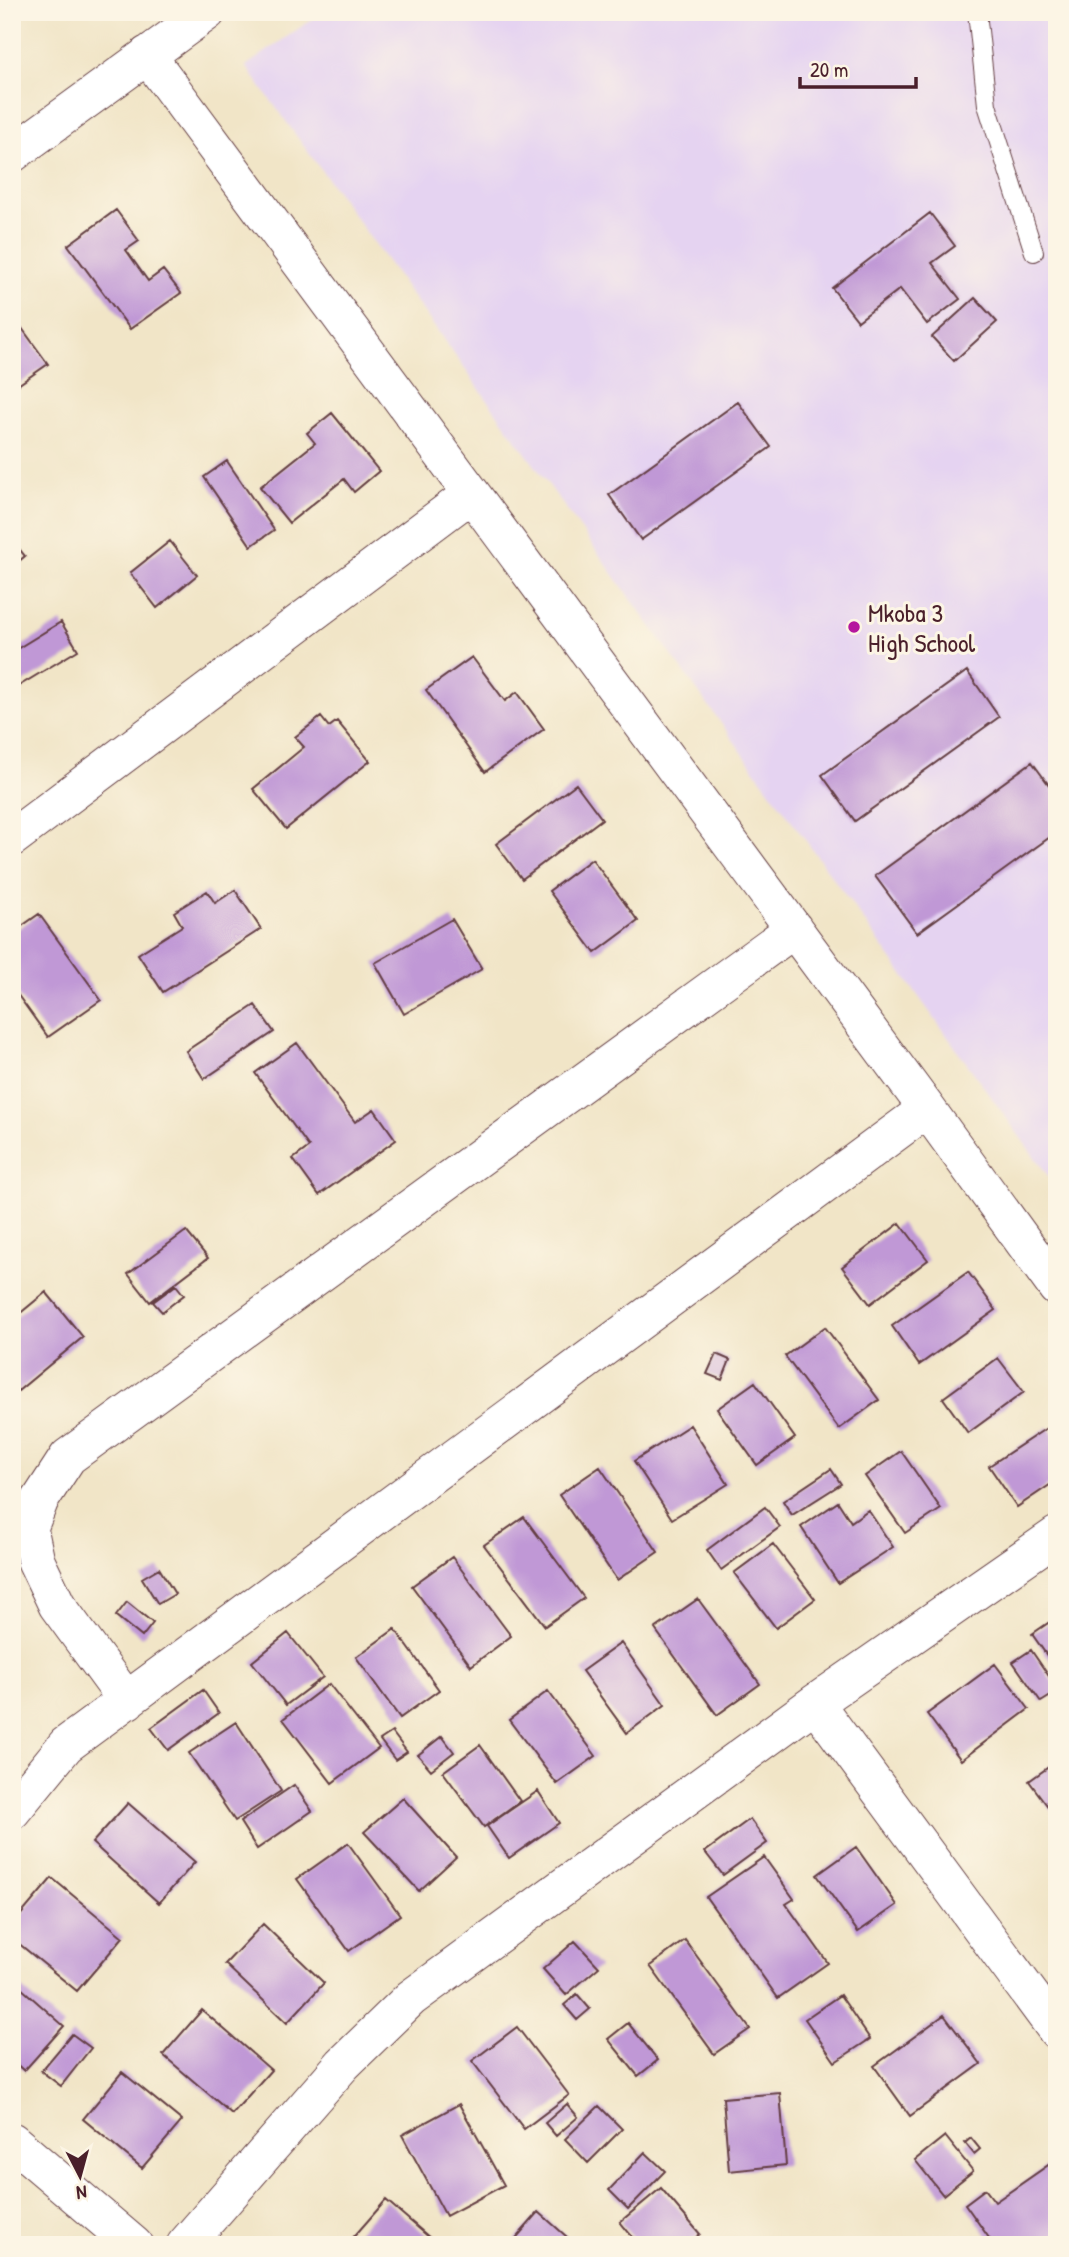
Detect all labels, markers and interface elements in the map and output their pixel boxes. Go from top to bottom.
scale bar [800,46,915,90]
text: 20 m [810,55,848,84]
place label: Mkoba 3 High School [868,595,975,660]
marker: Mkoba 3 High School [846,619,862,635]
north arrow [46,2142,116,2212]
text: N [75,2179,88,2206]

